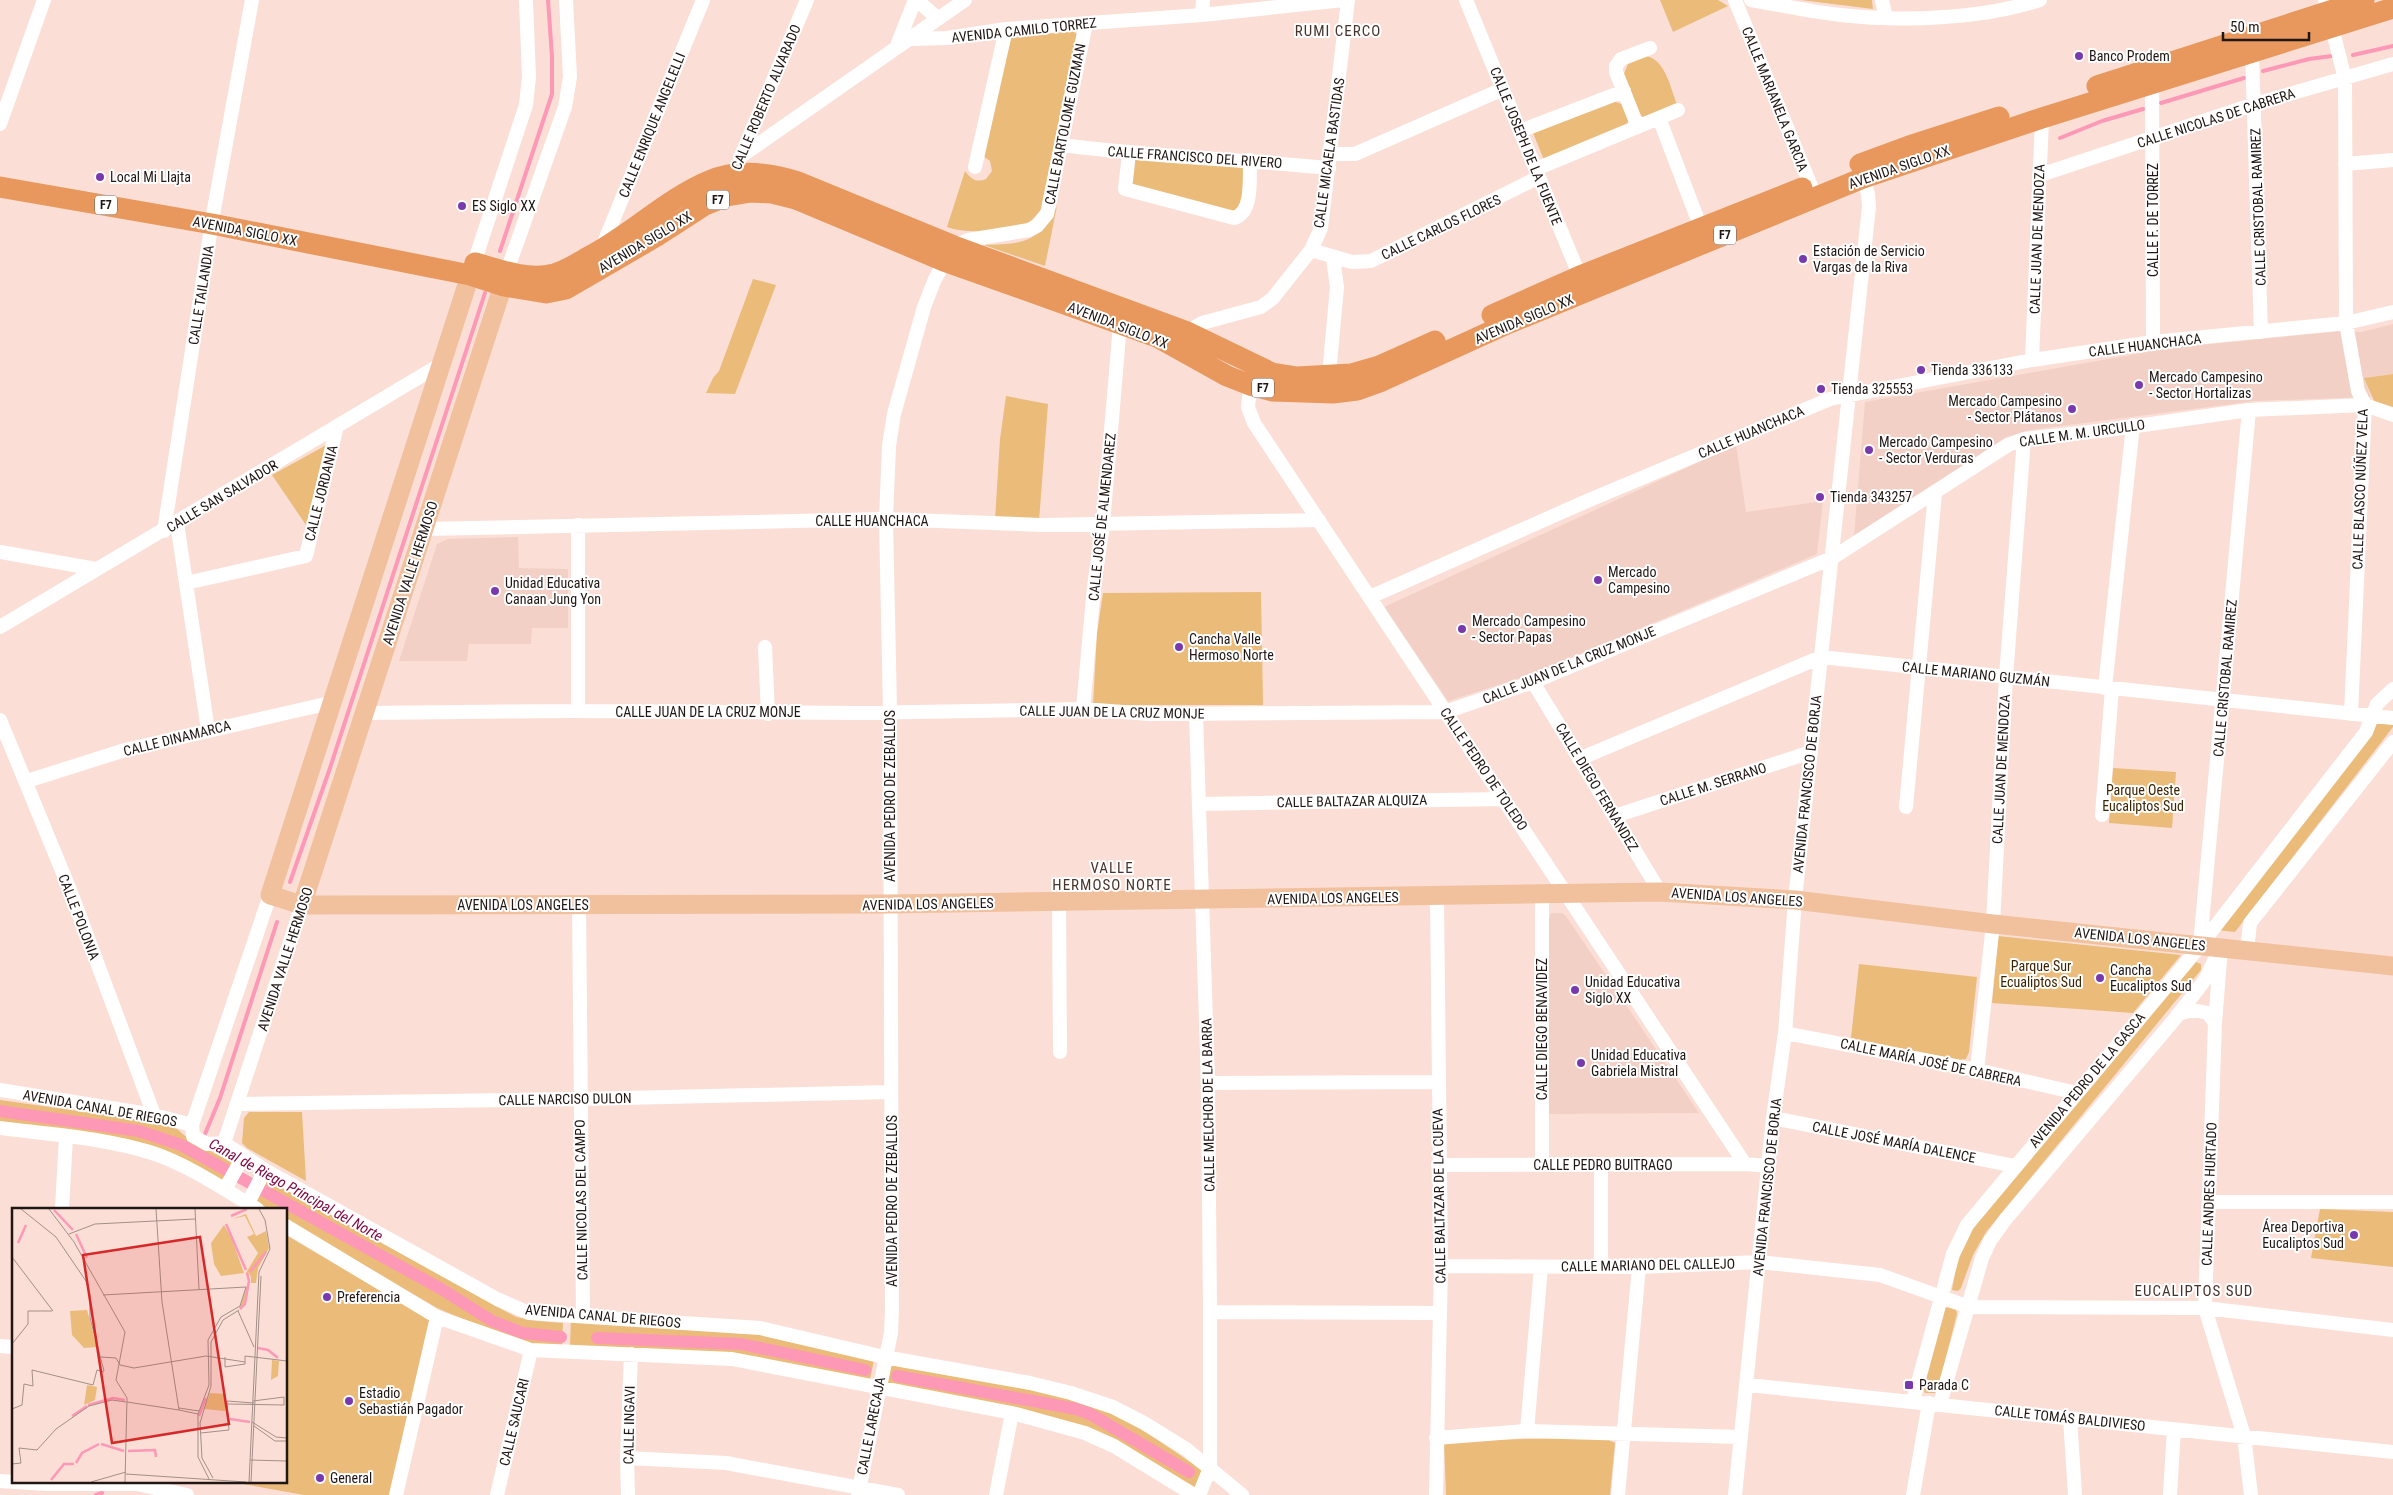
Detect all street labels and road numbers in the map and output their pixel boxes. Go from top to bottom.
street label: AVENIDA CAMILO TORREZ [951,14,1097,46]
street label: CALLE ROBERTO ALVARADO [728,22,804,172]
street label: CALLE MARIANELA GARCIA [1739,24,1811,174]
street label: CALLE BARTOLOME GUZMAN [1042,42,1088,206]
street label: CALLE ENRIQUE ANGELELLI [616,50,688,200]
street label: CALLE JOSEPH DE LA FUENTE [1487,65,1565,227]
street label: CALLE MICAELA BASTIDAS [1311,77,1347,229]
street label: CALLE NICOLAS DE CABRERA [2135,85,2297,151]
street label: CALLE CRISTOBAL RAMIREZ [2247,128,2269,286]
street label: AVENIDA SIGLO XX [1846,142,1952,192]
street label: CALLE FRANCISCO DEL RIVERO [1107,143,1283,171]
street label: CALLE F. DE TORREZ [2145,163,2161,277]
street label: CALLE JUAN DE MENDOZA [2026,164,2048,314]
road number: F7 [707,190,729,210]
street label: CALLE CARLOS FLORES [1379,191,1503,263]
road number: F7 [95,196,117,214]
street label: AVENIDA SIGLO XX [595,208,695,276]
street label: AVENIDA SIGLO XX [191,213,299,249]
road number: F7 [1714,226,1736,244]
street label: CALLE TAILANDIA [185,244,217,346]
street label: AVENIDA SIGLO XX [1472,291,1576,347]
street label: AVENIDA SIGLO XX [1066,299,1171,352]
street label: CALLE HUANCHACA [2088,330,2202,360]
road number: F7 [1252,378,1274,398]
street label: CALLE HUANCHACA [1696,402,1806,462]
street label: CALLE BLASCO NÚÑEZ VELA [2348,408,2371,570]
street label: CALLE M. M. URCULLO [2018,416,2146,450]
street label: CALLE JOSÉ DE ALMENDAREZ [1084,432,1119,602]
street label: CALLE JORDANIA [301,443,341,543]
street label: CALLE SAN SALVADOR [164,456,281,536]
street label: AVENIDA VALLE HERMOSO [379,499,441,647]
street label: CALLE HUANCHACA [815,513,929,529]
street label: CALLE CRISTOBAL RAMIREZ [2210,599,2240,757]
street label: CALLE JUAN DE LA CRUZ MONJE [1480,623,1658,707]
street label: CALLE MARIANO GUZMÁN [1901,657,2051,690]
street label: AVENIDA FRANCISCO DE BORJA [1790,694,1824,874]
street label: CALLE JUAN DE MENDOZA [1989,694,2013,844]
street label: CALLE JUAN DE LA CRUZ MONJE [1019,702,1205,722]
street label: CALLE JUAN DE LA CRUZ MONJE [615,704,801,720]
street label: CALLE PEDRO DE TOLEDO [1437,705,1531,833]
street label: AVENIDA PEDRO DE ZEBALLOS [882,710,898,882]
street label: CALLE DINAMARCA [122,717,232,759]
street label: CALLE DIEGO FERNANDEZ [1552,720,1642,854]
street label: CALLE M. SERRANO [1658,759,1768,809]
street label: CALLE BALTAZAR ALQUIZA [1277,792,1427,810]
street label: CALLE POLONIA [55,872,103,962]
street label: AVENIDA LOS ANGELES [1671,884,1803,910]
street label: AVENIDA VALLE HERMOSO [254,885,316,1033]
street label: AVENIDA LOS ANGELES [1267,889,1399,907]
street label: AVENIDA LOS ANGELES [862,895,994,913]
street label: AVENIDA LOS ANGELES [457,897,589,913]
street label: AVENIDA LOS ANGELES [2074,924,2206,954]
street label: CALLE DIEGO BENAVIDEZ [1534,958,1550,1100]
street label: AVENIDA PEDRO DE LA GASCA [2026,1009,2148,1151]
street label: CALLE MELCHOR DE LA BARRA [1198,1018,1218,1192]
street label: CALLE MARÍA JOSÉ DE CABRERA [1839,1034,2023,1089]
street label: AVENIDA CANAL DE RIEGOS [22,1087,178,1129]
street label: CALLE NARCISO DULON [498,1090,632,1108]
street label: AVENIDA FRANCISCO DE BORJA [1750,1097,1784,1277]
street label: CALLE BALTAZAR DE LA CUEVA [1429,1108,1449,1284]
street label: AVENIDA PEDRO DE ZEBALLOS [884,1115,900,1287]
street label: CALLE JOSÉ MARÍA DALENCE [1811,1117,1977,1166]
street label: CALLE NICOLAS DEL CAMPO [572,1119,590,1281]
street label: CALLE ANDRES HURTADO [2198,1122,2220,1266]
street label: CALLE PEDRO BUITRAGO [1533,1157,1673,1173]
street label: CALLE MARIANO DEL CALLEJO [1561,1255,1735,1275]
street label: AVENIDA CANAL DE RIEGOS [524,1301,682,1331]
street label: CALLE LARECAJA [854,1376,888,1476]
street label: CALLE SAUCARI [496,1377,532,1467]
street label: CALLE INGAVI [620,1385,638,1465]
street label: CALLE TOMÁS BALDIVIESO [1994,1401,2146,1434]

